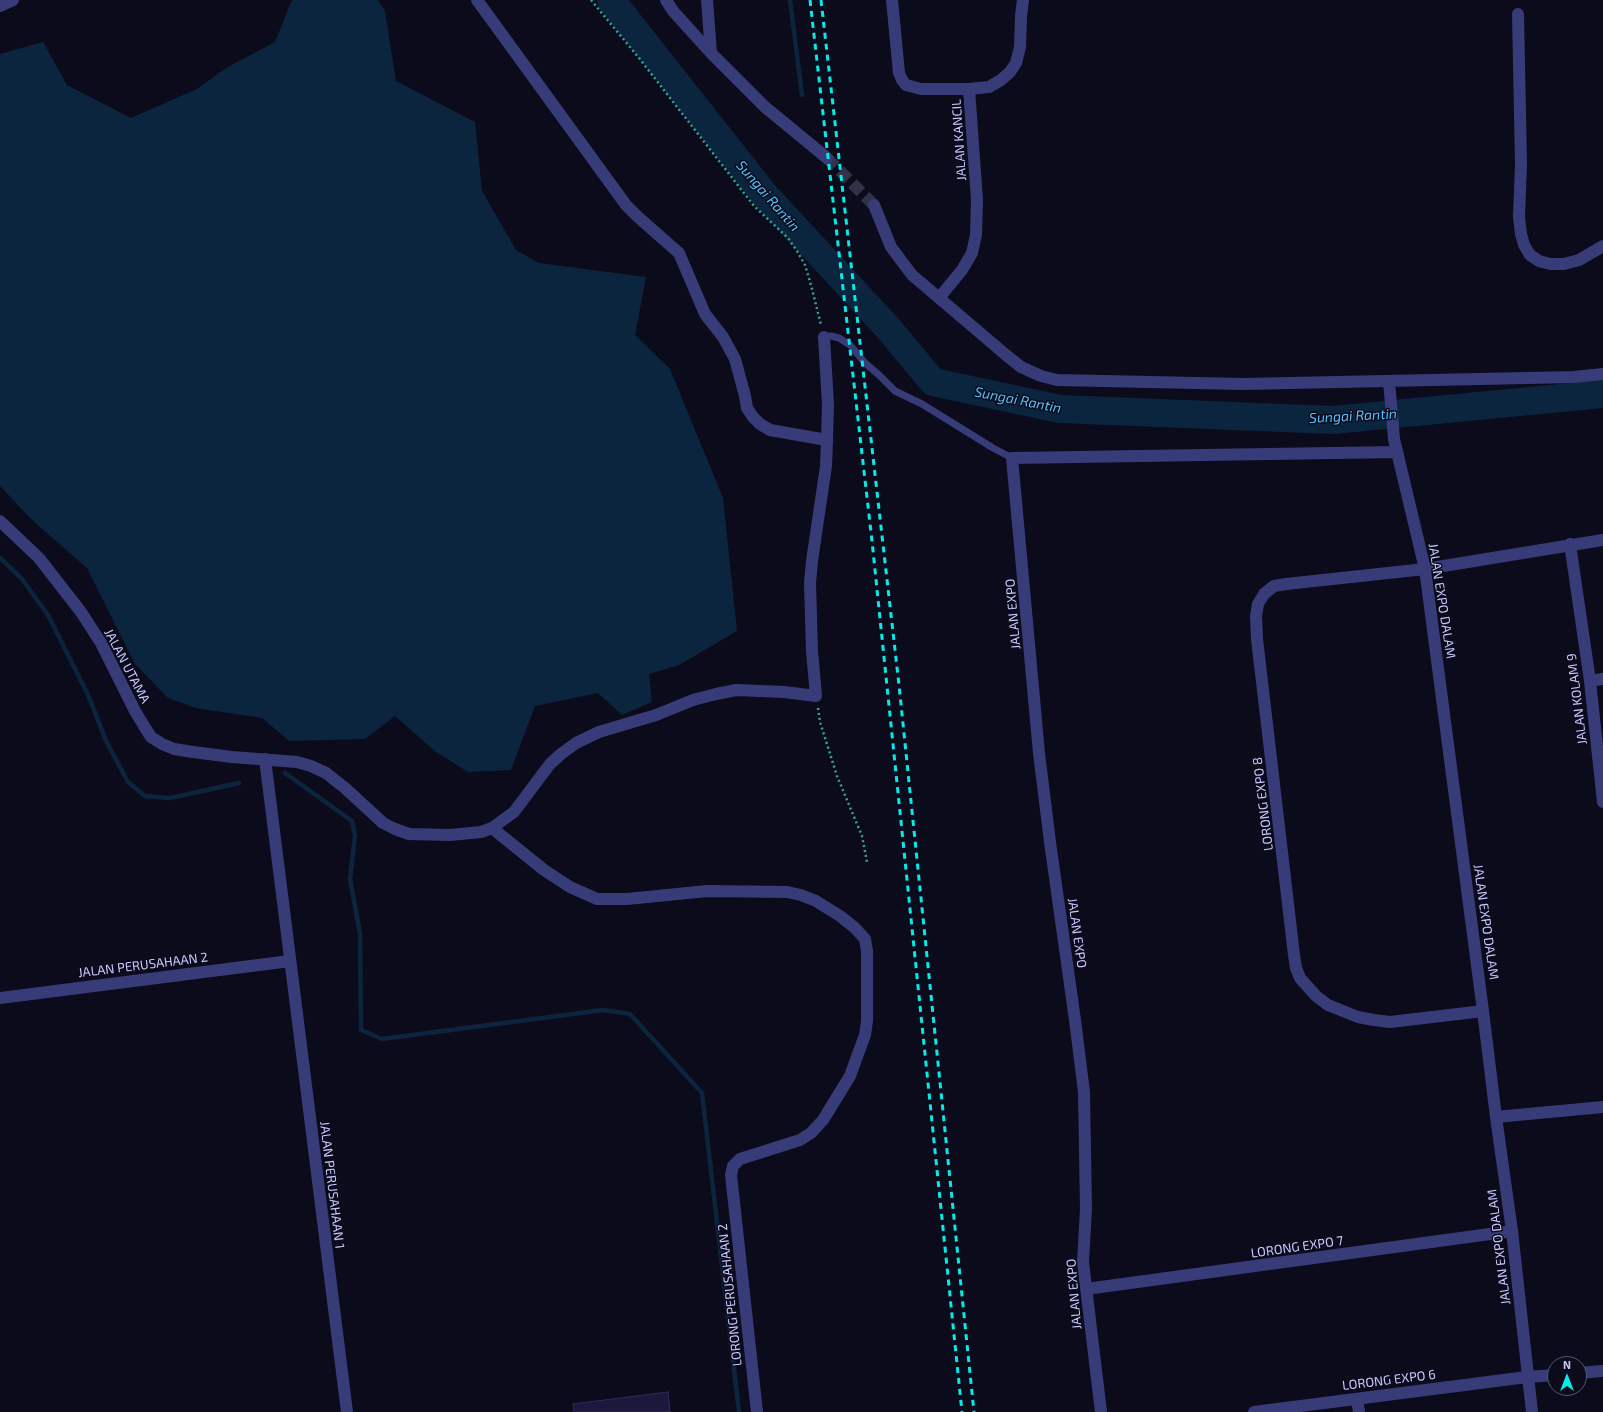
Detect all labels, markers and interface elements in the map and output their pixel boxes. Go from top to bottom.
street label: JALAN KANCIL [948,99,970,181]
water label: Sungai Rantin [733,157,803,235]
water label: Sungai Rantin [973,383,1063,417]
water label: Sungai Rantin [1309,405,1397,427]
street label: JALAN EXPO DALAM [1425,542,1459,660]
street label: JALAN EXPO [1002,578,1024,650]
street label: JALAN UTAMA [101,626,153,706]
street label: JALAN KOLAM 9 [1564,652,1590,746]
street label: LORONG EXPO 8 [1250,756,1276,852]
street label: JALAN EXPO DALAM [1470,863,1502,981]
street label: JALAN EXPO [1064,897,1090,969]
street label: JALAN PERUSAHAAN 2 [77,949,209,981]
street label: JALAN PERUSAHAAN 1 [316,1120,348,1250]
street label: JALAN EXPO DALAM [1484,1188,1514,1306]
street label: LORONG PERUSAHAAN 2 [715,1223,745,1367]
street label: LORONG EXPO 7 [1250,1233,1344,1261]
street label: JALAN EXPO [1063,1258,1085,1330]
north arrow [1547,1356,1587,1396]
text: N [1563,1358,1571,1371]
street label: LORONG EXPO 6 [1341,1367,1437,1393]

